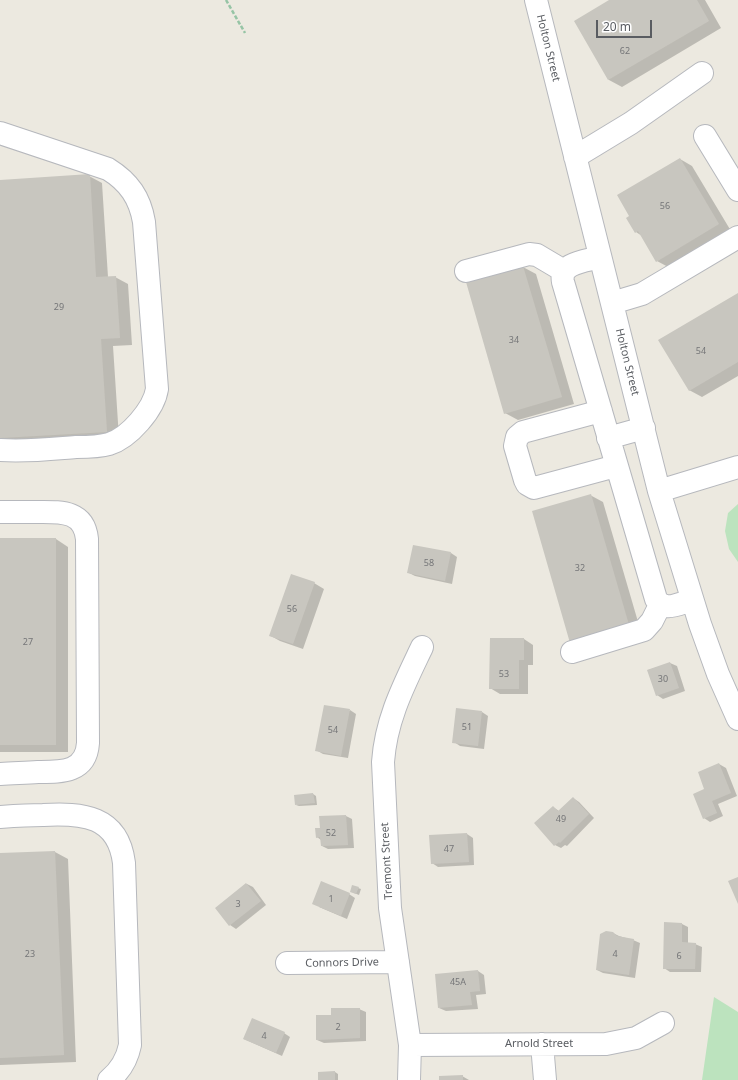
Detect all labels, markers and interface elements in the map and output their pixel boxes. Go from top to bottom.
scale bar [598,12,654,38]
street label: Holton Street [533,13,563,83]
text: 20 m [603,18,631,35]
house number: 62 [620,46,630,56]
house number: 56 [660,201,670,211]
house number: 29 [54,302,64,312]
street label: Holton Street [612,327,642,397]
house number: 34 [509,335,519,345]
house number: 54 [696,346,706,356]
house number: 58 [424,558,434,568]
house number: 32 [575,563,585,573]
house number: 56 [287,604,297,614]
house number: 27 [23,637,33,647]
house number: 53 [499,669,509,679]
house number: 30 [658,674,668,684]
house number: 51 [462,722,472,732]
house number: 54 [328,725,338,735]
house number: 49 [556,814,566,824]
street label: Tremont Street [378,822,396,900]
house number: 52 [326,828,336,838]
house number: 47 [444,844,454,854]
house number: 1 [328,894,334,904]
house number: 3 [235,899,241,909]
house number: 23 [25,949,35,959]
house number: 4 [612,949,618,959]
house number: 6 [676,951,682,961]
street label: Connors Drive [305,956,379,970]
house number: 45A [450,977,466,987]
house number: 2 [335,1022,341,1032]
house number: 4 [261,1031,267,1041]
street label: Arnold Street [505,1037,573,1051]

